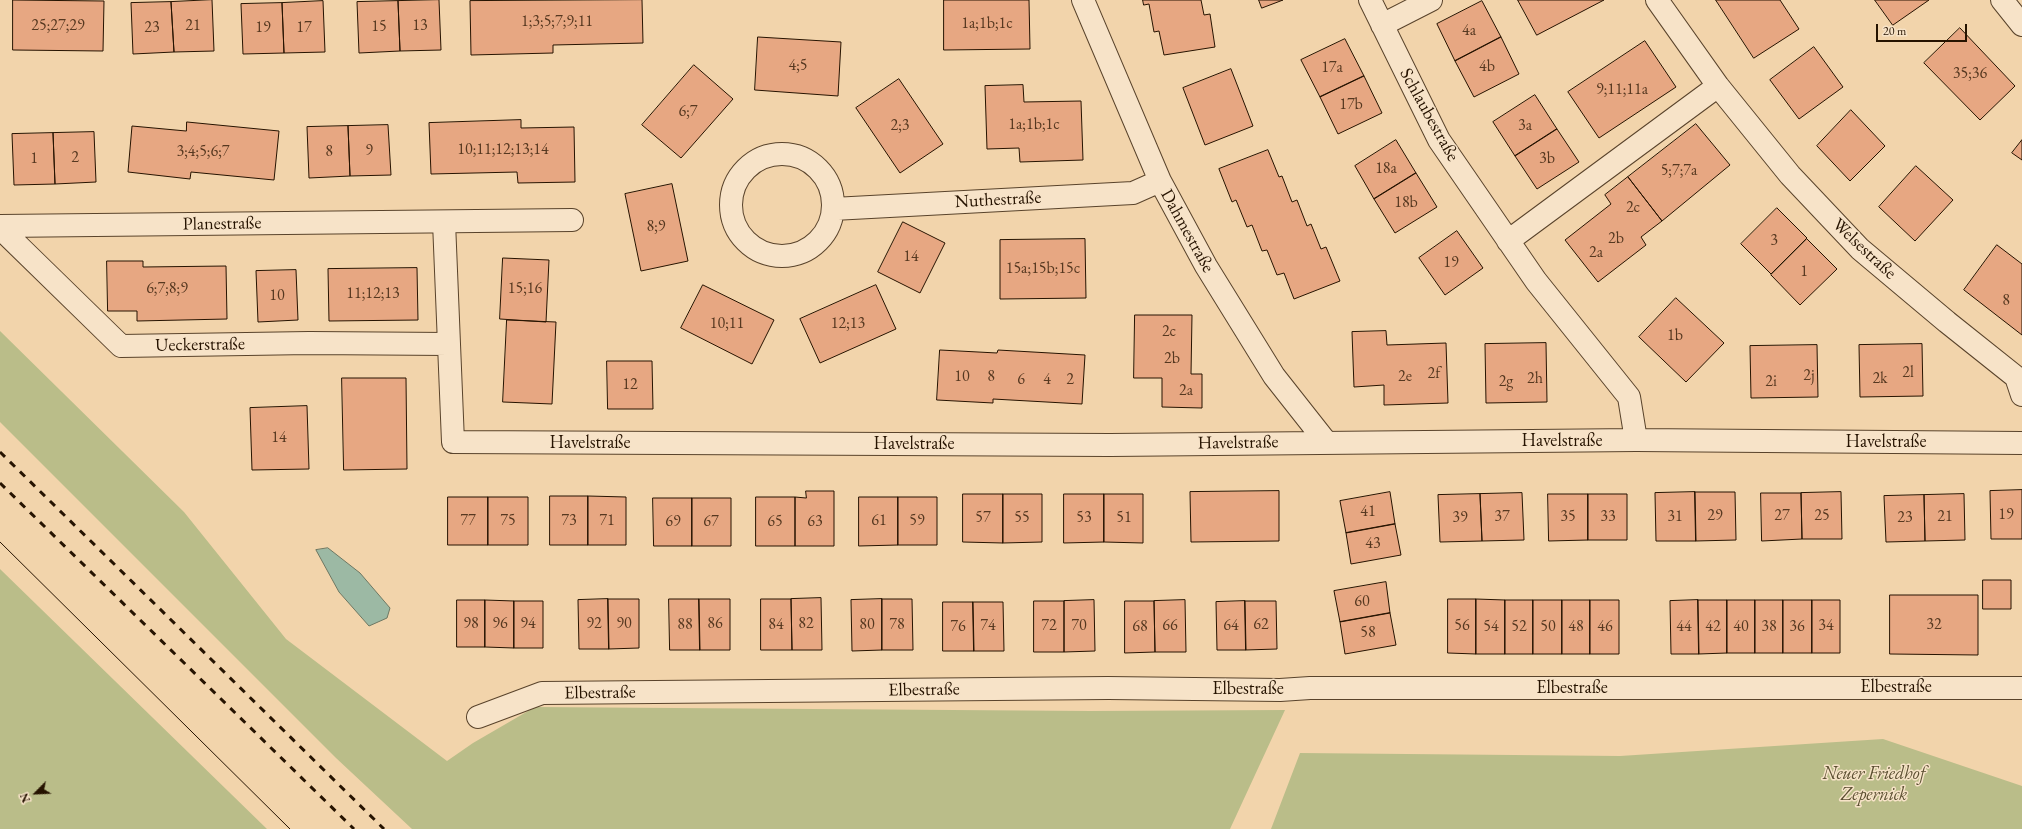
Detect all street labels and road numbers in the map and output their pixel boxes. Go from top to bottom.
street label: Schlaubestraße [1395,65,1463,165]
street label: Dahmestraße [1155,186,1219,276]
street label: Nuthestraße [954,187,1042,213]
street label: Planestraße [182,213,262,235]
street label: Welsestraße [1828,214,1900,284]
street label: Ueckerstraße [155,333,245,357]
street label: Havelstraße [1522,430,1602,452]
street label: Havelstraße [1197,431,1279,455]
street label: Havelstraße [1846,431,1926,453]
street label: Havelstraße [550,432,630,454]
street label: Havelstraße [874,433,954,455]
street label: Elbestraße [1860,676,1932,698]
street label: Elbestraße [1536,677,1608,699]
street label: Elbestraße [1212,678,1284,700]
street label: Elbestraße [888,679,960,701]
street label: Elbestraße [564,682,636,704]

